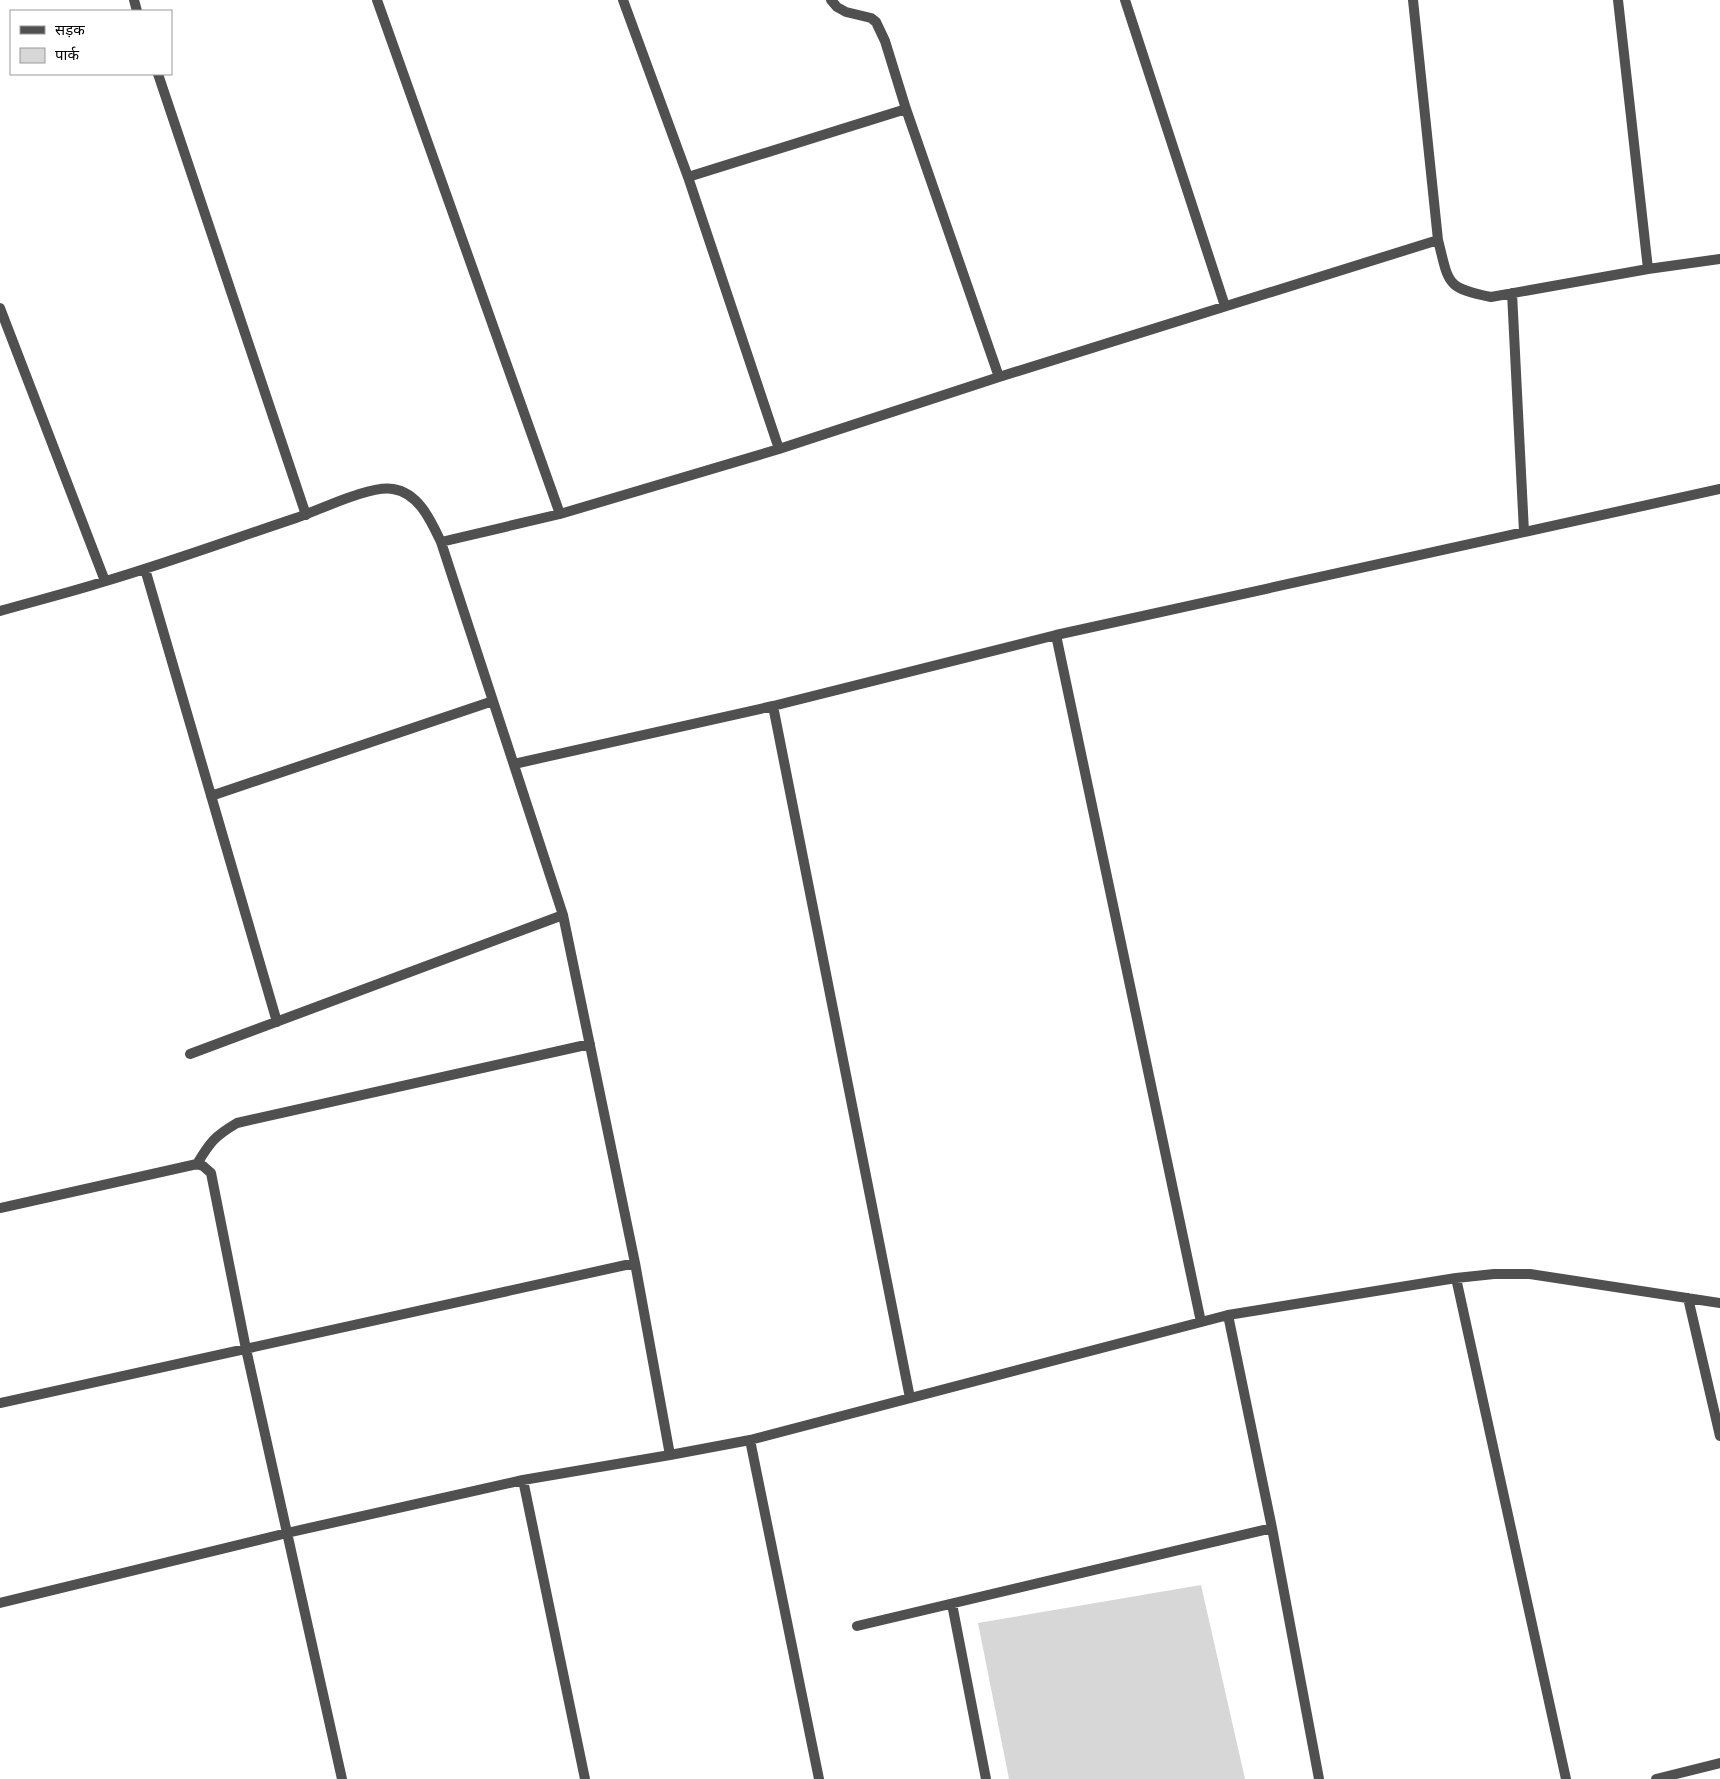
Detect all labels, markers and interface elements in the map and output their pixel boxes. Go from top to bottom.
legend [10,10,172,75]
text: सड़क [55,20,85,38]
text: पार्क [55,45,79,63]

